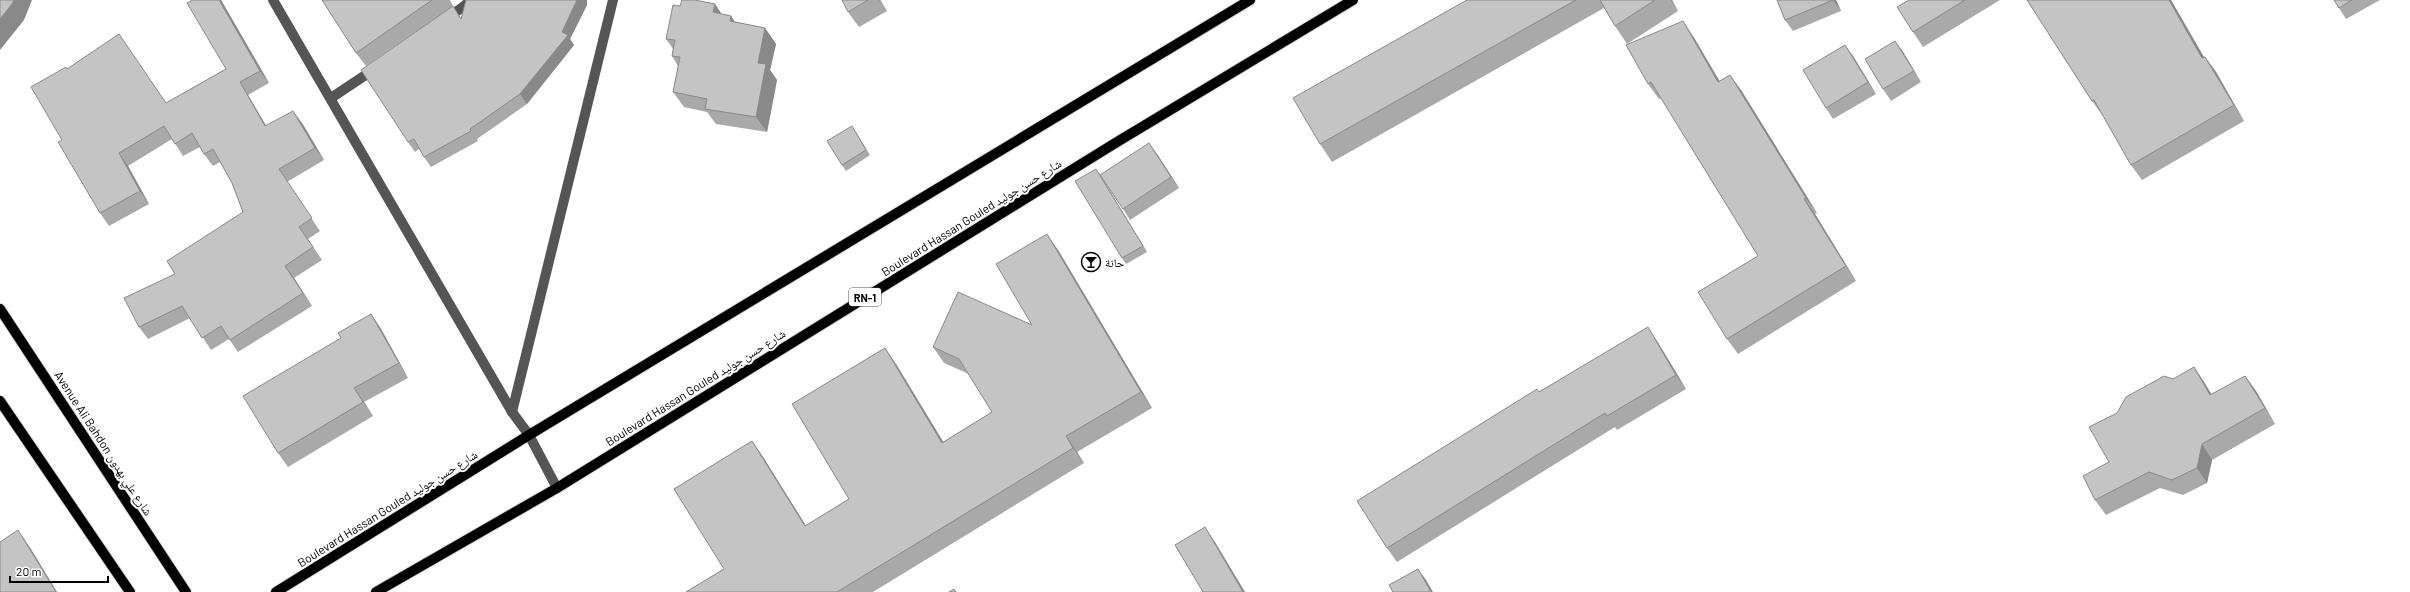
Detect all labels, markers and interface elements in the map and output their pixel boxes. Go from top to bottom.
street label: Boulevard Hassan Gouled شارع حسن جوليد [879,156,1065,280]
bar icon: حانة [1080,251,1102,273]
place label: حانة [1105,255,1125,269]
road number: RN-1 [849,288,881,306]
street label: Boulevard Hassan Gouled شارع حسن جوليد [603,326,789,450]
street label: Avenue Ali Bahdon شارع علي بهدون [49,368,156,520]
street label: Boulevard Hassan Gouled شارع حسن جوليد [295,447,481,571]
scale bar [10,558,108,584]
text: 20 m [16,564,42,578]

